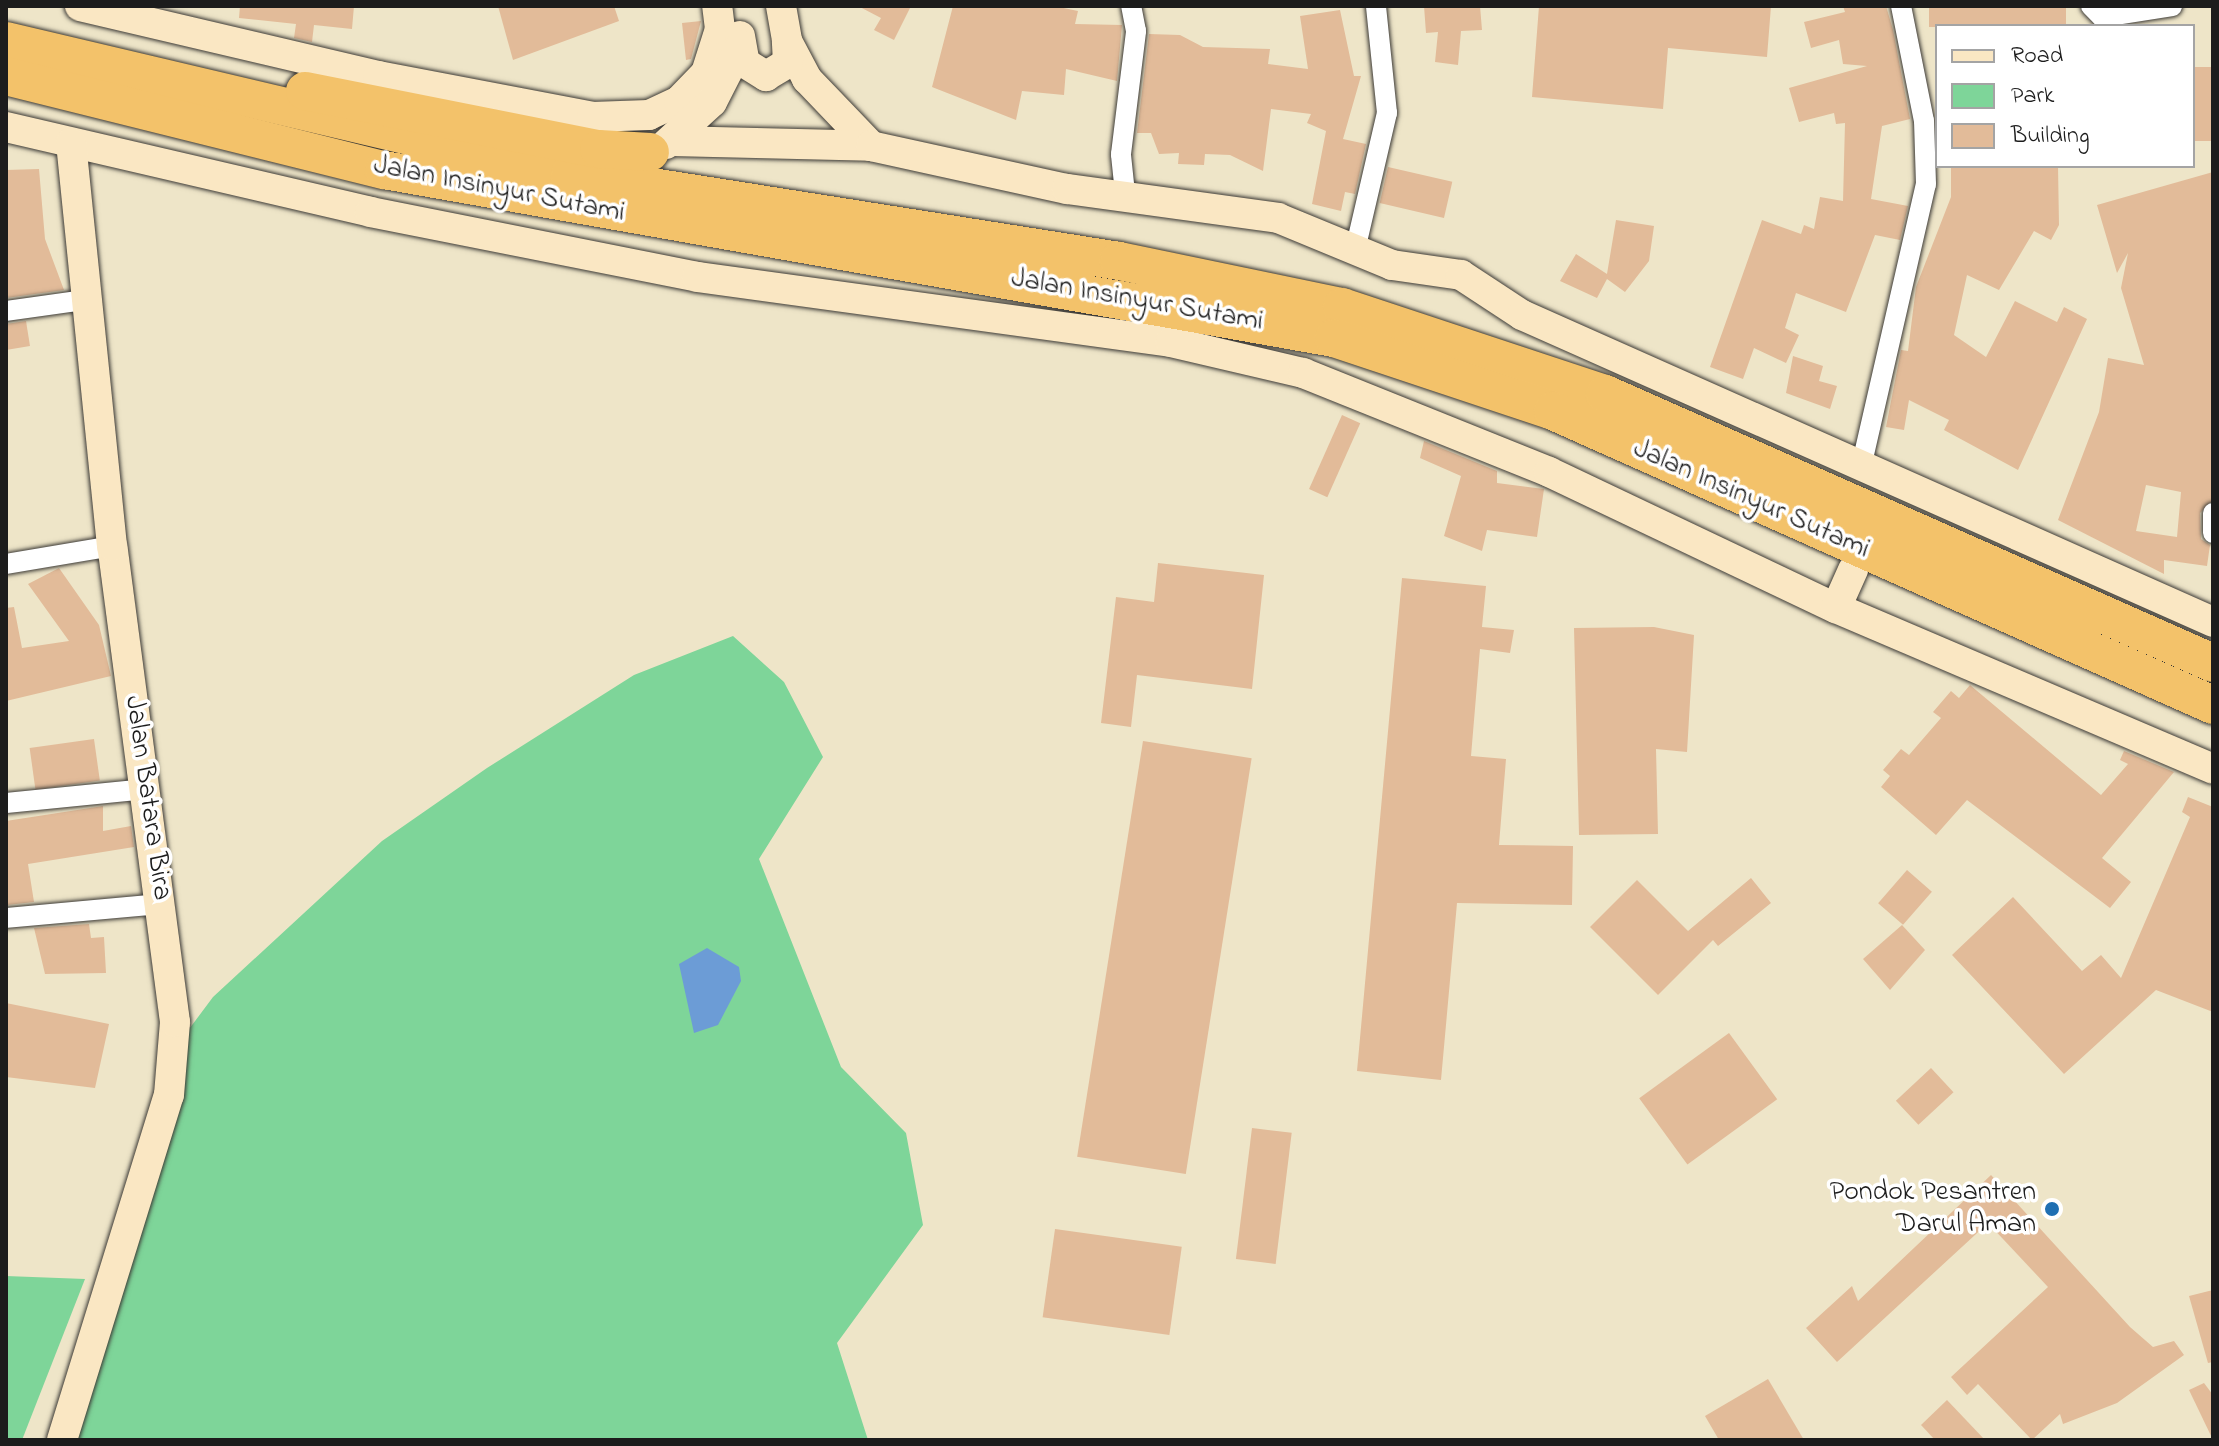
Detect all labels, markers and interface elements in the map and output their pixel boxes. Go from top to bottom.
legend [1935,24,2195,168]
text: Road [2011,39,2063,74]
text: Park [2011,79,2054,114]
text: Building [2011,119,2090,154]
street label: Jalan Insinyur Sutami [371,149,627,231]
street label: Jalan Insinyur Sutami [1008,262,1266,340]
street label: Jalan Insinyur Sutami [1628,433,1874,567]
street label: Jalan Batara Bira [116,693,178,903]
place label: Pondok Pesantren Darul Aman [1830,1176,2036,1242]
marker: Pondok Pesantren Darul Aman [2043,1200,2061,1218]

